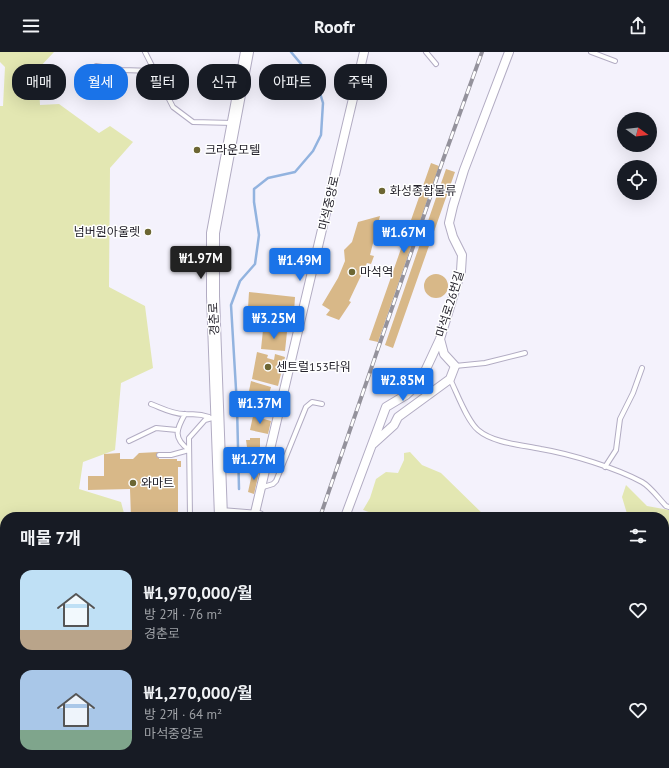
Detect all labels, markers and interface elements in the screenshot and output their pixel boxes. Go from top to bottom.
icon: menu [20,15,42,37]
text: Roofr [314,15,355,38]
icon: share [627,15,649,37]
chip: 매매 [12,64,66,100]
chip: 월세 [74,64,128,100]
chip: 필터 [136,64,189,100]
chip: 신규 [197,64,251,100]
chip: 아파트 [259,64,326,100]
chip: 주택 [334,64,387,100]
north arrow [617,112,657,152]
map controls [617,112,657,200]
place label: 크라운모텔 [205,142,260,157]
marker: 크라운모텔 [192,145,202,155]
button: locate [617,160,657,200]
street label: 마석중앙로 [315,174,342,231]
place label: 화성종합물류 [390,183,456,198]
marker: 화성종합물류 [377,186,387,196]
pin: ₩1.67M [371,220,437,254]
place label: 넘버원아울렛 [74,224,140,239]
text: ₩1.67M [382,224,426,241]
marker: 넘버원아울렛 [143,227,153,237]
pin: ₩1.97M [168,246,234,280]
pin: ₩1.49M [267,248,333,282]
text: ₩1.97M [179,250,223,267]
text: ₩1.49M [278,252,322,269]
place label: 마석역 [360,264,393,279]
marker: 마석역 [347,267,357,277]
street label: 마석로26번길 [432,269,467,339]
street label: 경춘로 [205,302,222,336]
pin: ₩3.25M [241,306,307,340]
text: ₩3.25M [252,310,296,327]
place label: 센트럴153타워 [276,359,351,374]
marker: 센트럴153타워 [263,362,273,372]
pin: ₩2.85M [370,368,436,402]
text: ₩2.85M [381,372,425,389]
pin: ₩1.37M [227,391,293,425]
text: ₩1.37M [238,395,282,412]
pin: ₩1.27M [221,447,287,481]
text: ₩1.27M [232,451,276,468]
place label: 와마트 [141,475,174,490]
marker: 와마트 [128,478,138,488]
icon: filters [627,525,649,547]
text: 매물 7개 [20,527,81,549]
text: ₩1,970,000/월 [144,582,253,604]
icon: home [52,586,100,634]
icon: heart [627,599,649,621]
text: 방 2개 · 76 m² [144,606,222,623]
text: 경춘로 [144,625,180,642]
text: ₩1,270,000/월 [144,682,253,704]
icon: home [52,686,100,734]
icon: heart [627,699,649,721]
text: 방 2개 · 64 m² [144,706,222,723]
text: 마석중앙로 [144,725,204,742]

